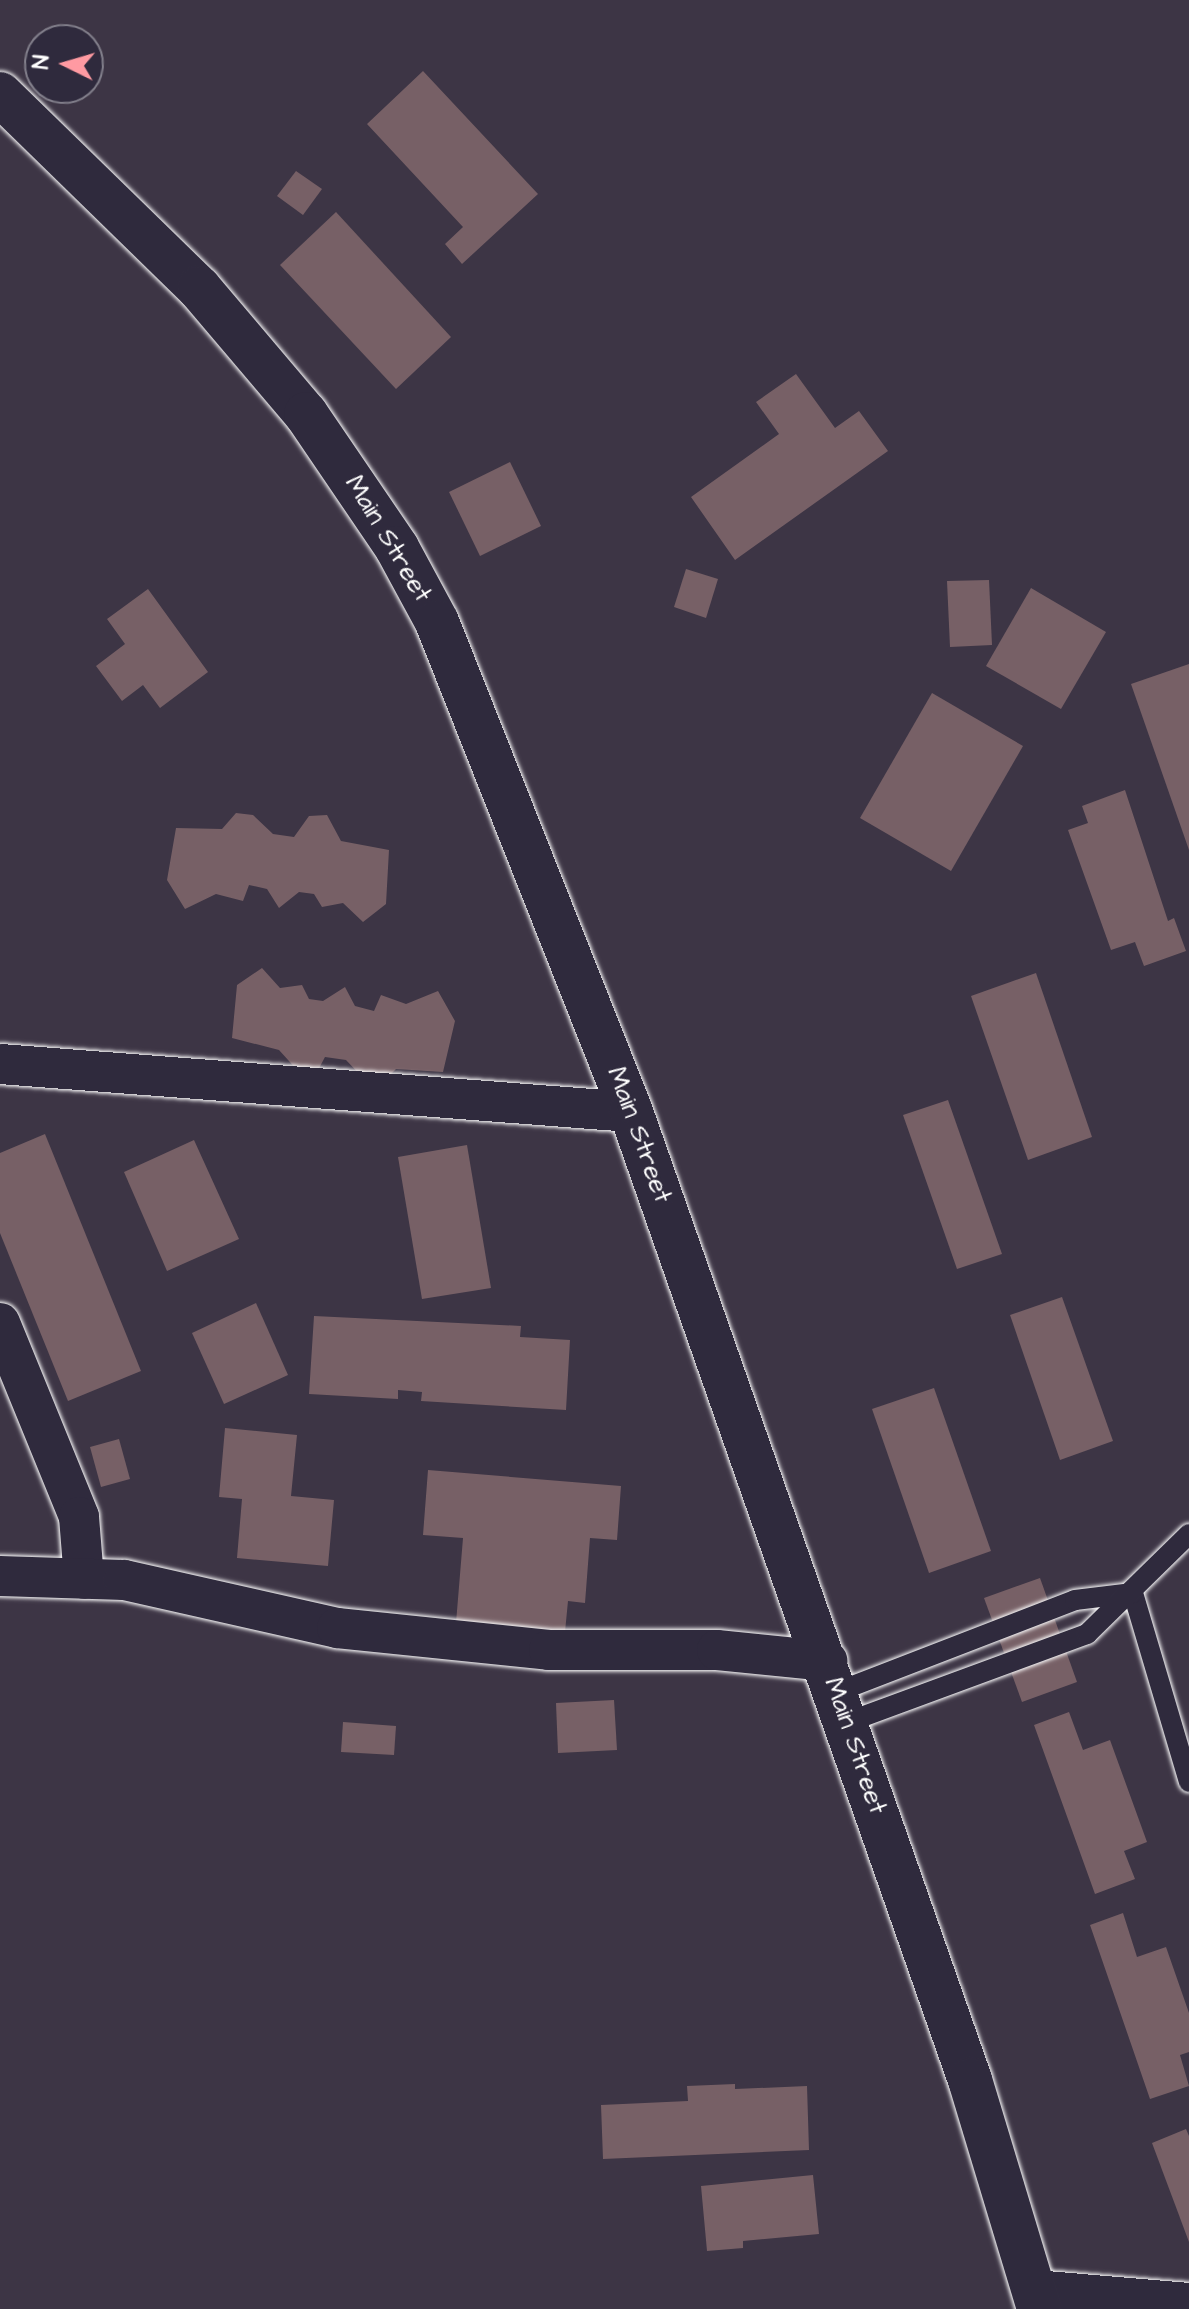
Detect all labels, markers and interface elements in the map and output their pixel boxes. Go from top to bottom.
north arrow [24,24,104,104]
text: N [26,54,58,70]
street label: Main Street [338,470,438,608]
street label: Main Street [600,1063,678,1207]
street label: Main Street [817,1674,893,1818]

